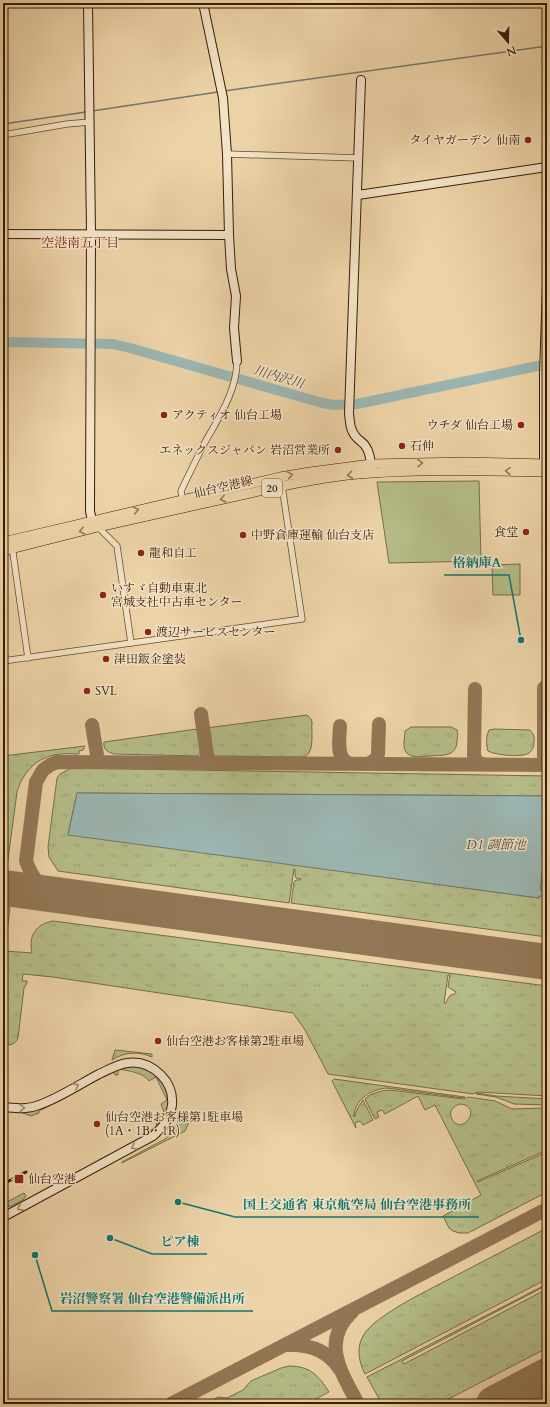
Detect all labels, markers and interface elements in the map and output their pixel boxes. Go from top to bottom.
north arrow [488,22,528,62]
text: N [504,42,518,60]
place label: タイヤガーデン 仙南 [409,132,520,148]
marker: タイヤガーデン 仙南 [523,135,533,145]
district label: 空港南五丁目 [41,234,119,252]
water label: 川内沢川 [251,361,308,393]
place label: アクティオ 仙台工場 [172,407,282,423]
marker: アクティオ 仙台工場 [159,410,169,420]
place label: ウチダ 仙台工場 [426,417,513,433]
marker: ウチダ 仙台工場 [516,420,526,430]
place label: 石伸 [410,438,434,454]
marker: 石伸 [397,441,407,451]
place label: エネックスジャパン 岩沼営業所 [159,442,330,458]
marker: エネックスジャパン 岩沼営業所 [333,445,343,455]
one-way arrow [417,459,423,467]
one-way arrow [505,467,511,475]
one-way arrow [347,470,353,479]
one-way arrow [287,471,293,480]
street label: 仙台空港線 [192,472,254,502]
road number: 20 [262,479,282,497]
one-way arrow [219,495,226,503]
one-way arrow [133,507,139,515]
place label: 食堂 [494,524,518,540]
one-way arrow [79,527,85,535]
place label: 中野倉庫運輸 仙台支店 [251,527,374,543]
marker: 食堂 [521,527,531,537]
marker: 中野倉庫運輸 仙台支店 [238,530,248,540]
place label: 龍和自工 [149,545,197,561]
marker: 龍和自工 [136,548,146,558]
callout: 格納庫A [444,550,509,575]
text: 格納庫A [453,554,502,572]
place label: いすゞ自動車東北 宮城支社中古車センター [111,580,243,610]
marker: いすゞ自動車東北 宮城支社中古車センター [98,590,108,600]
place label: 渡辺サービスセンター [156,624,276,640]
marker: 渡辺サービスセンター [143,627,153,637]
place label: 津田鈑金塗装 [114,651,186,667]
marker: 津田鈑金塗装 [101,654,111,664]
place label: SVL [95,683,118,699]
marker: SVL [82,686,92,696]
water label: D1 調節池 [466,836,528,854]
place label: 仙台空港お客様第2駐車場 [166,1033,304,1049]
marker: 仙台空港お客様第2駐車場 [153,1036,163,1046]
one-way arrow [72,1084,79,1091]
one-way arrow [19,1104,25,1112]
place label: 仙台空港お客様第1駐車場 (1A・1B・1R) [105,1109,243,1139]
marker: 仙台空港お客様第1駐車場 (1A・1B・1R) [92,1119,102,1129]
one-way arrow [131,1142,139,1149]
place label: 仙台空港 [28,1171,76,1187]
marker: 仙台空港 [13,1173,25,1185]
callout: 国土交通省 東京航空局 仙台空港事務所 [235,1192,479,1217]
text: 国土交通省 東京航空局 仙台空港事務所 [243,1196,471,1214]
one-way arrow [17,1204,24,1211]
callout: ピア棟 [152,1229,207,1254]
text: ピア棟 [160,1233,200,1251]
callout: 岩沼警察署 仙台空港警備派出所 [52,1286,253,1311]
text: 岩沼警察署 仙台空港警備派出所 [59,1290,245,1308]

